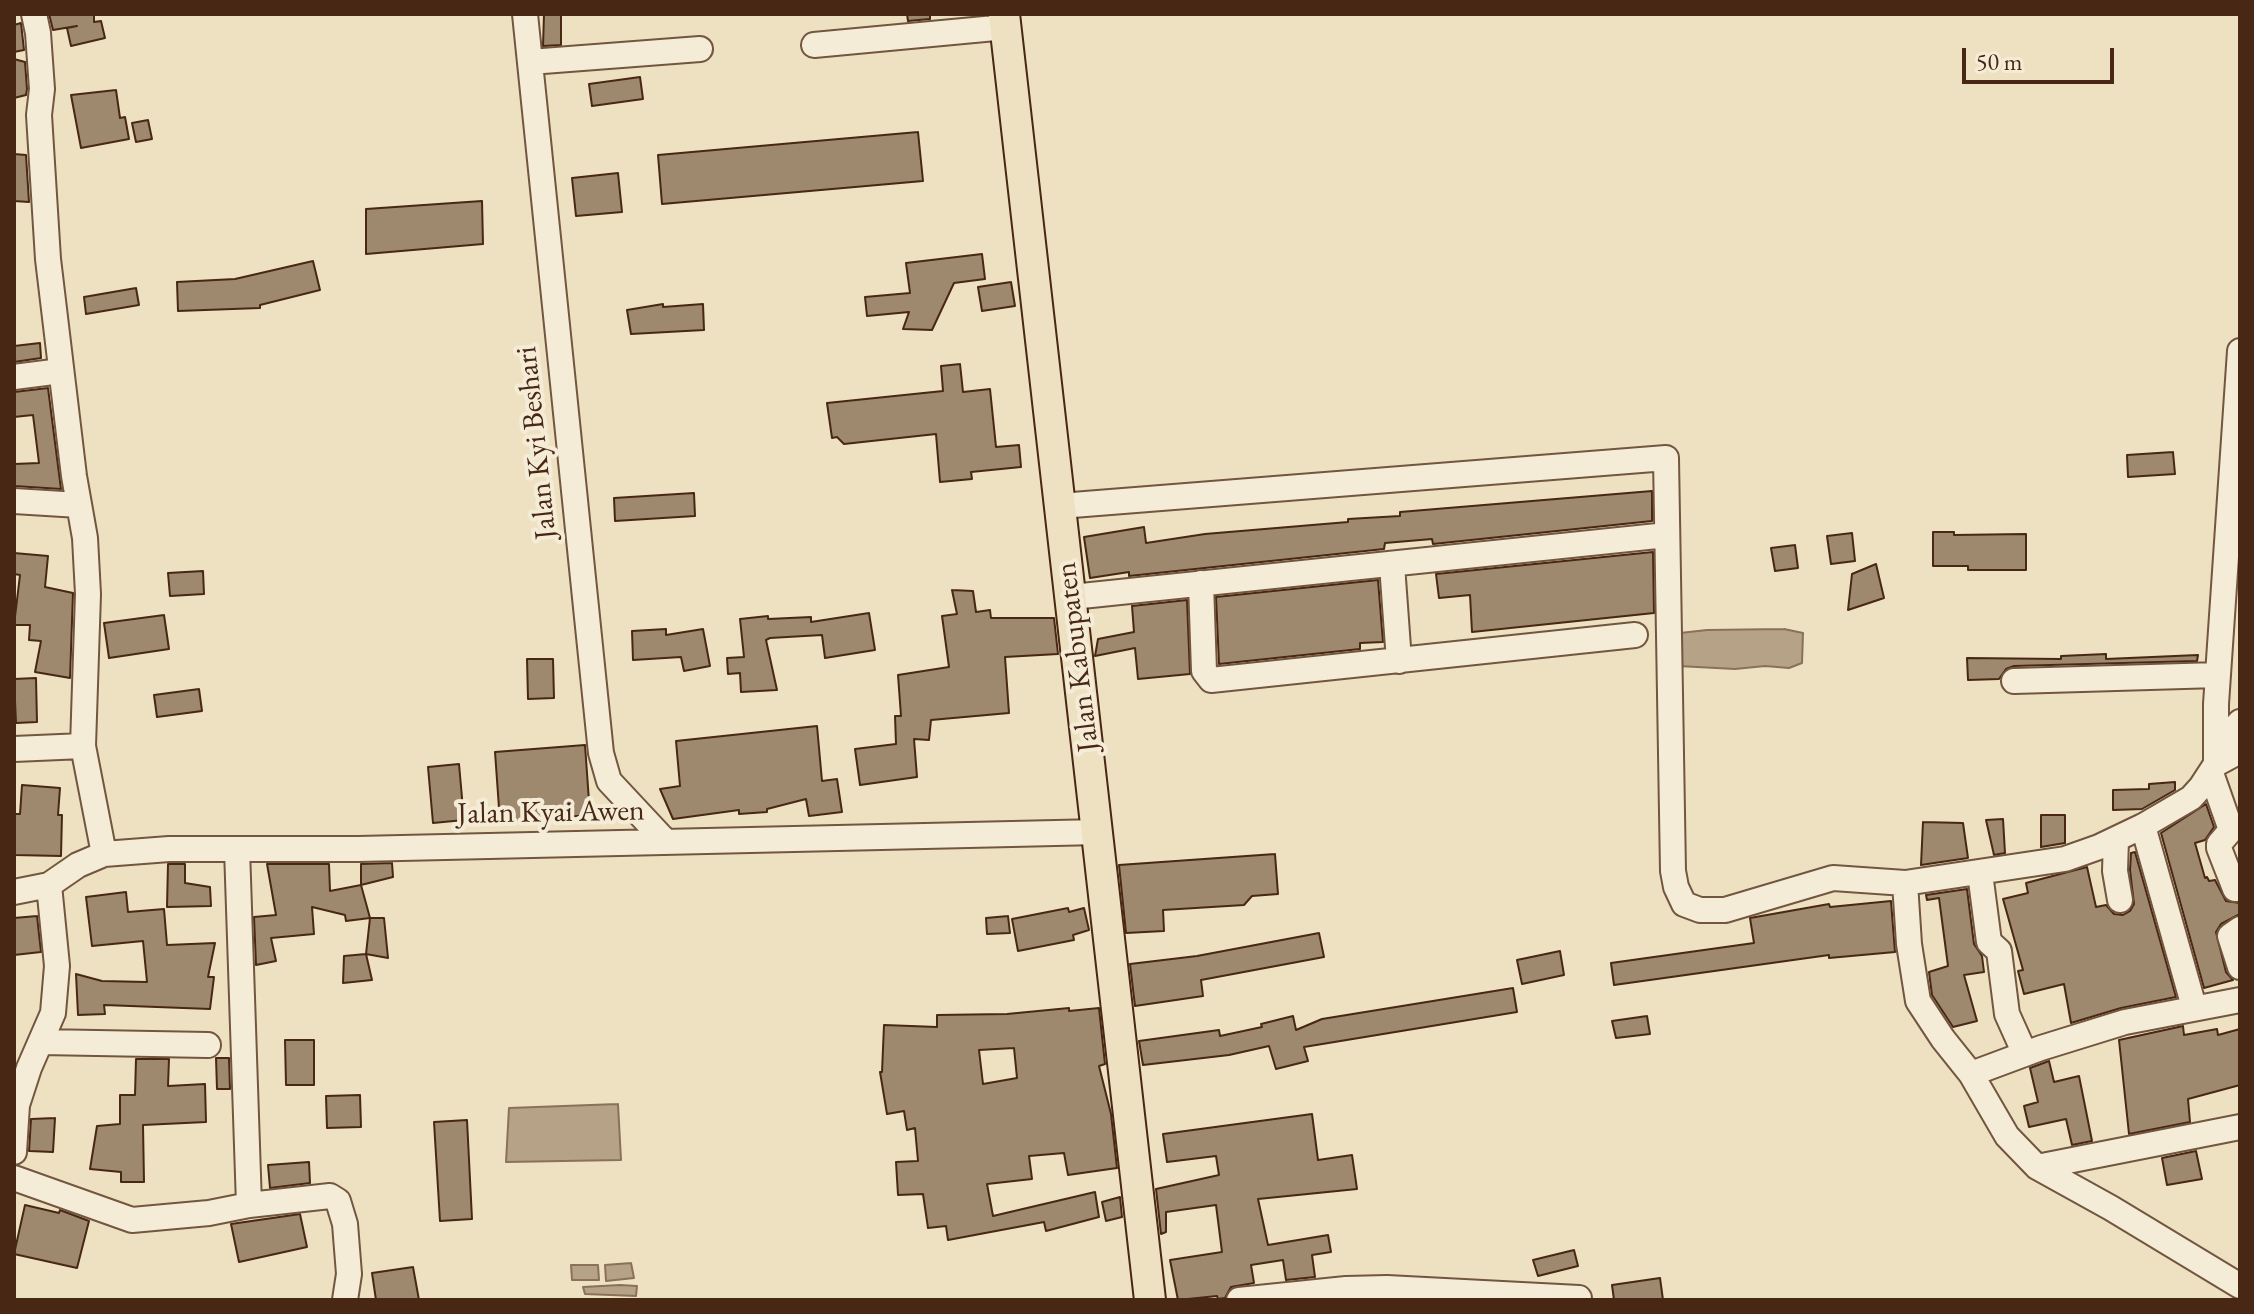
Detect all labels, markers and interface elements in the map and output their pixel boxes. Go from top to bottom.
scale bar [1966,32,2118,82]
text: 50 m [1976,46,2023,77]
street label: Jalan Kyi Beshari [509,345,565,541]
street label: Jalan Kabupaten [1049,560,1107,754]
street label: Jalan Kyai Awen [457,793,645,833]

